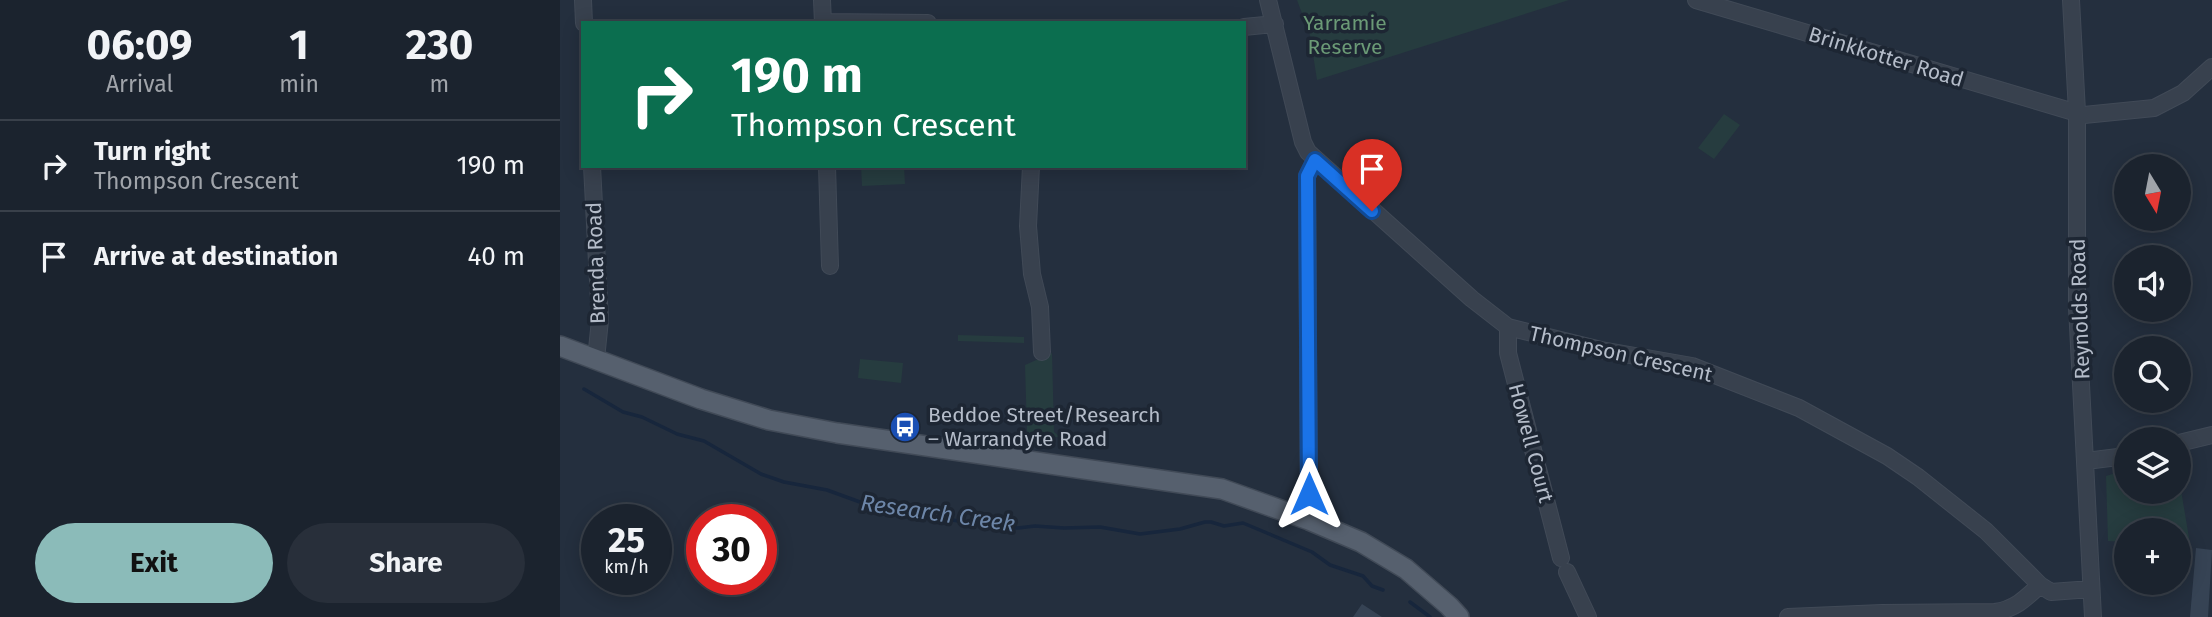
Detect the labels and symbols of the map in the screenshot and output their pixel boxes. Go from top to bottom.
park label: Yarramie Reserve [1303,10,1387,60]
street label: Brinkkotter Road [1805,21,1967,93]
pin [1342,139,1402,211]
north arrow [2114,154,2191,231]
street label: Brenda Road [581,202,611,324]
street label: Reynolds Road [2065,238,2095,380]
street label: Thompson Crescent [1527,320,1715,388]
street label: Howell Court [1503,381,1560,506]
place label: Beddoe Street/Research – Warrandyte Road [928,402,1161,452]
bus stop icon: Beddoe Street/Research – Warrandyte Road [888,410,922,444]
position arrow [1272,457,1346,531]
water label: Research Creek [859,488,1017,538]
speed limit sign: 30 [686,504,777,595]

